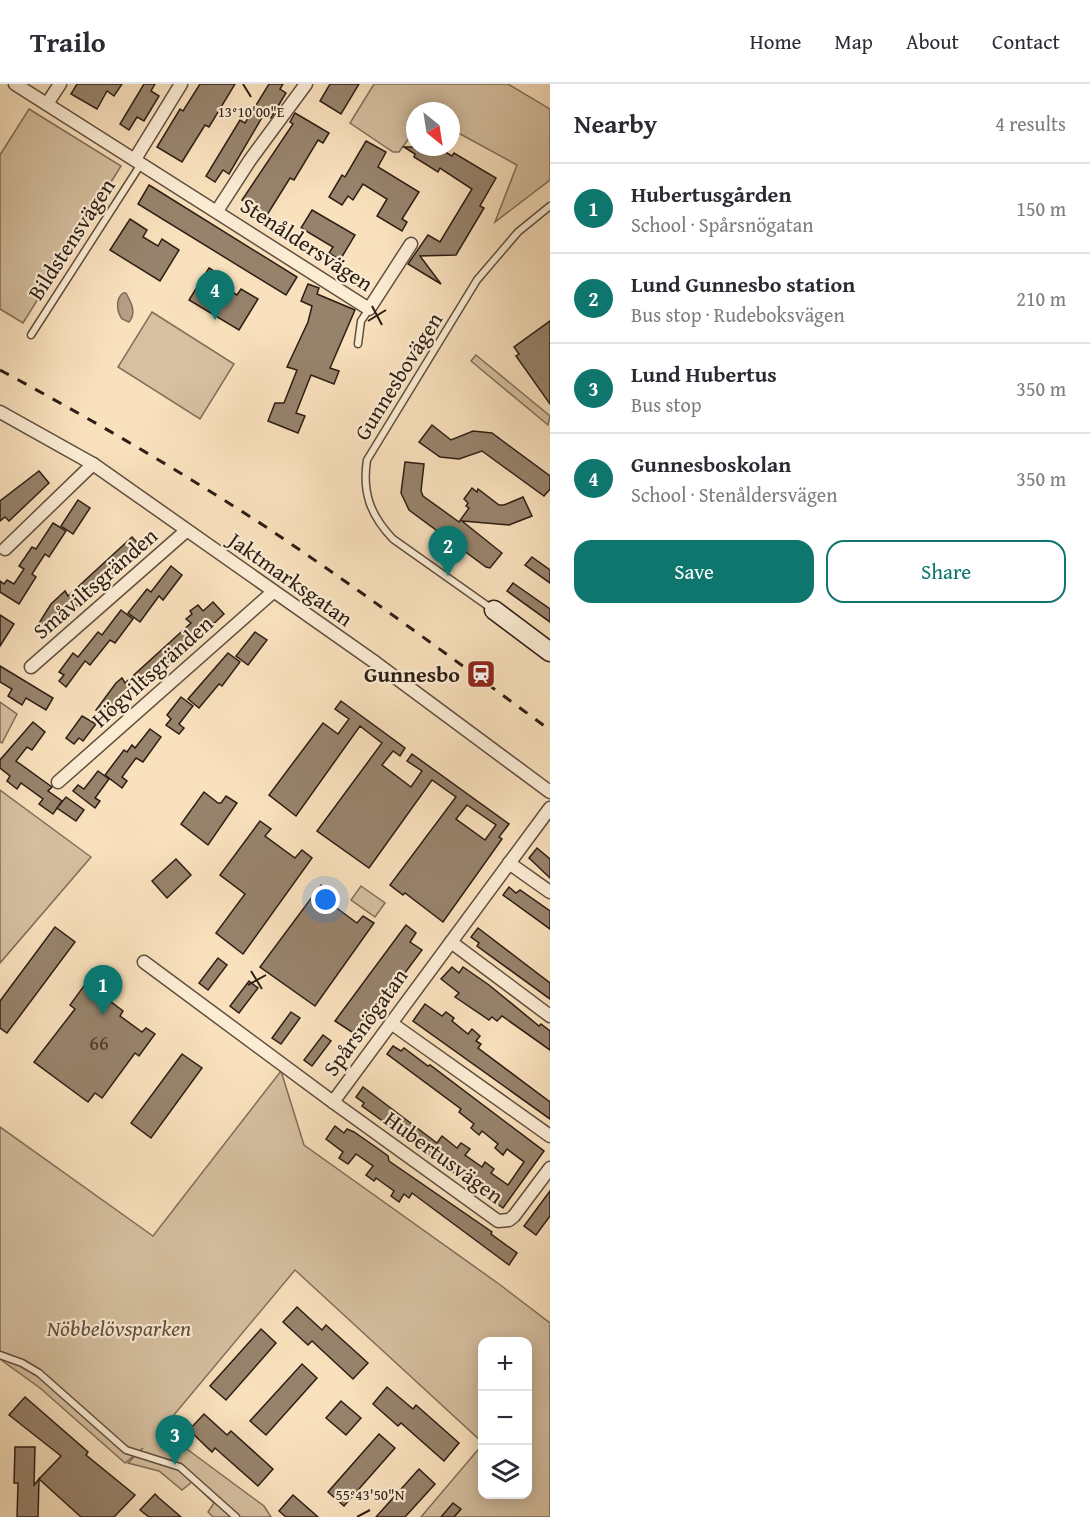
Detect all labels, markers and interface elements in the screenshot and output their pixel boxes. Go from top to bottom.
text: Trailo [30,21,106,62]
text: Home [750,26,801,57]
text: Map [834,26,873,57]
text: About [906,26,959,57]
text: Contact [992,26,1060,57]
text: 13°10'00"E [218,101,285,122]
north arrow [406,102,460,156]
text: Nearby [574,104,657,143]
text: 4 results [995,109,1066,138]
street label: Bildstensvägen [20,171,123,306]
text: Hubertusgården [631,178,791,210]
street label: Stenåldersvägen [234,189,380,299]
text: 1 [588,194,599,223]
text: 150 m [1016,194,1066,223]
text: School · Spårsnögatan [631,210,814,239]
text: Lund Gunnesbo station [631,268,855,300]
pin: 4 [196,270,234,320]
text: 2 [588,284,599,313]
text: 210 m [1016,284,1066,313]
text: Bus stop · Rudeboksvägen [631,300,845,329]
street label: Gunnesbovägen [346,305,451,446]
text: Lund Hubertus [631,358,777,390]
text: 3 [588,374,599,403]
text: 350 m [1016,374,1066,403]
text: Bus stop [631,390,702,419]
text: Gunnesboskolan [631,448,791,480]
text: 4 [588,464,599,493]
text: 350 m [1016,464,1066,493]
text: School · Stenåldersvägen [631,480,837,509]
street label: Småviltsgränden [26,519,165,646]
street label: Jaktmarksgatan [220,522,360,634]
pin: 2 [428,526,468,576]
button: Save [574,540,814,603]
button: Share [826,540,1066,603]
street label: Högviltsgränden [84,607,220,734]
place label: Gunnesbo [364,658,460,690]
station icon: Gunnesbo [465,658,497,690]
your location [311,885,340,914]
street label: Spårsnögatan [315,961,415,1082]
pin: 1 [84,966,122,1015]
house number: 66 [89,1028,109,1057]
street label: Hubertusvägen [378,1103,511,1212]
park label: Nöbbelövsparken [46,1312,191,1344]
map controls [478,1337,532,1499]
button: + [478,1337,532,1391]
button: − [478,1391,532,1445]
pin: 3 [156,1416,195,1465]
button: layers [478,1445,532,1499]
text: 55°43'50"N [336,1484,405,1505]

